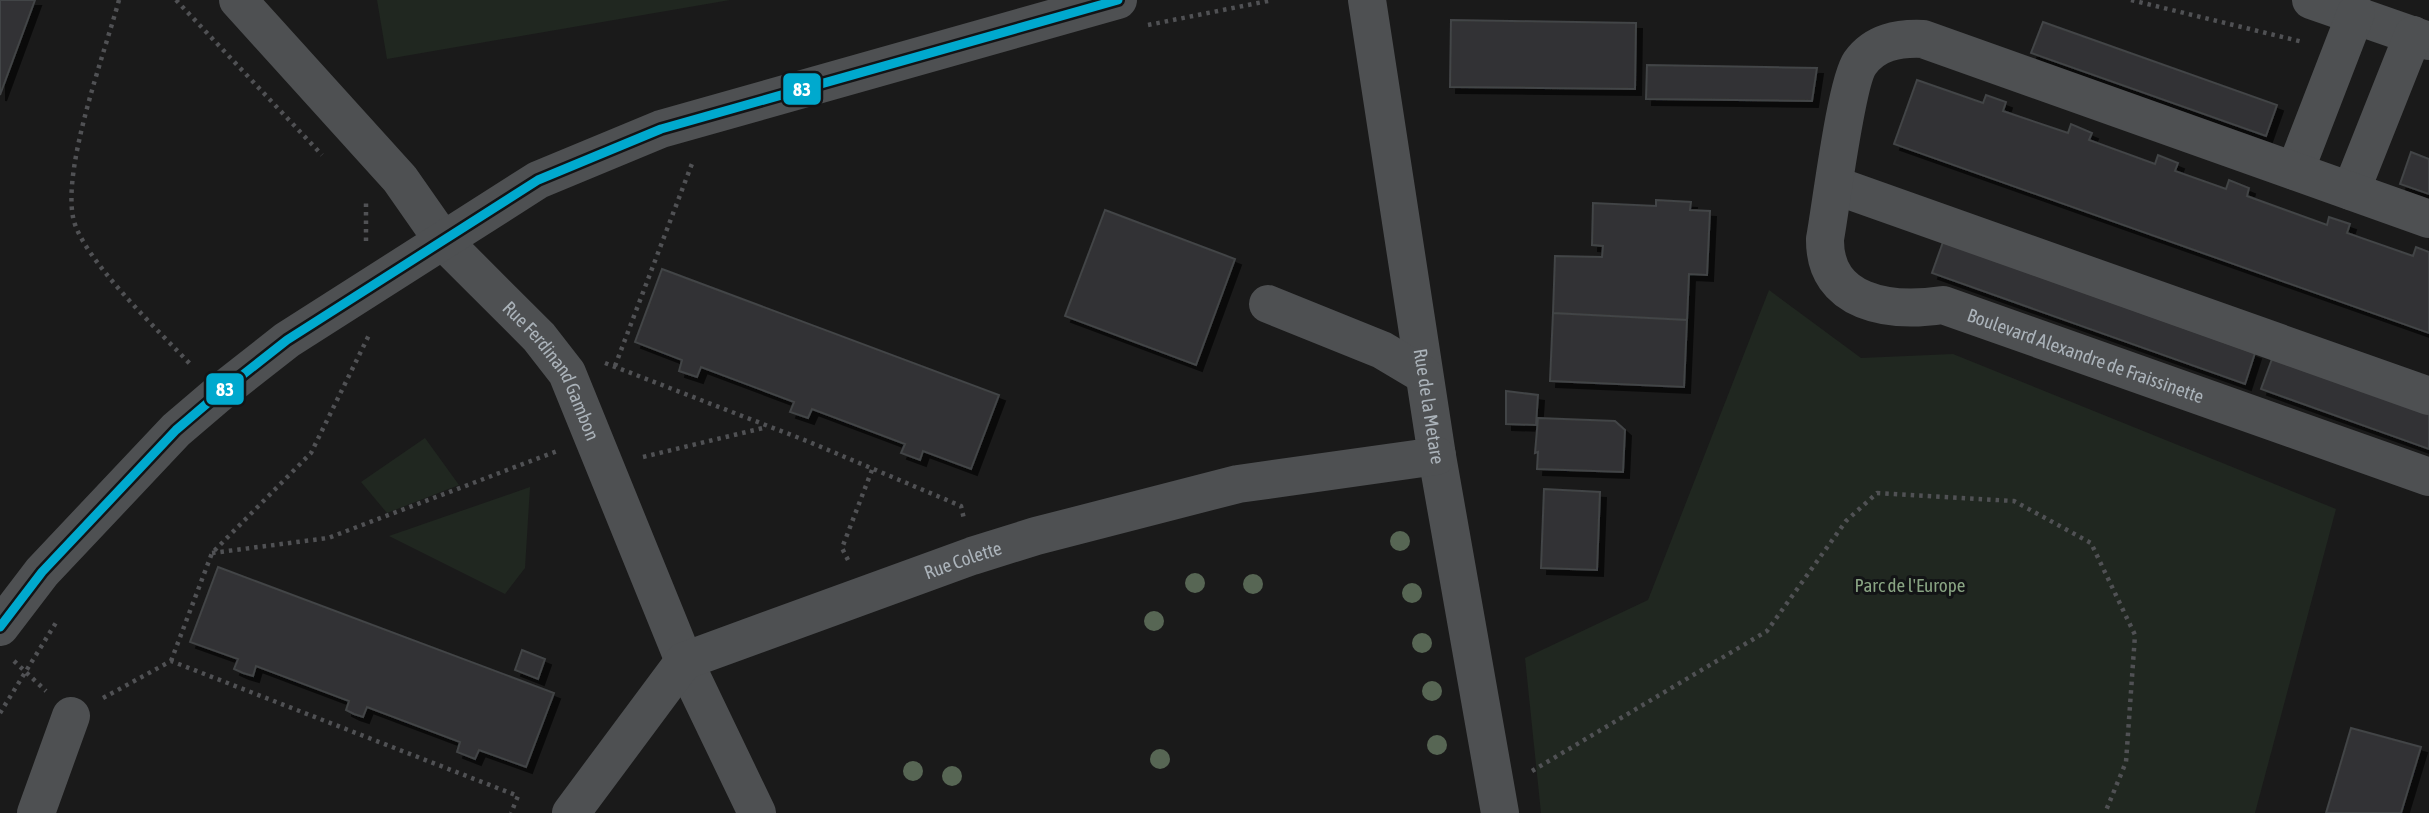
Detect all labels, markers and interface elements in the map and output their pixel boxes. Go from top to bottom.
line badge: 83 [782,72,822,106]
text: 83 [793,78,811,100]
street label: Rue Ferdinand Gambon [498,296,604,443]
street label: Boulevard Alexandre de Fraissinette [1964,303,2207,407]
street label: Rue de la Metare [1410,347,1449,466]
line badge: 83 [205,372,245,406]
text: 83 [216,378,234,400]
street label: Rue Colette [921,536,1004,584]
park label: Parc de l'Europe [1855,574,1965,596]

